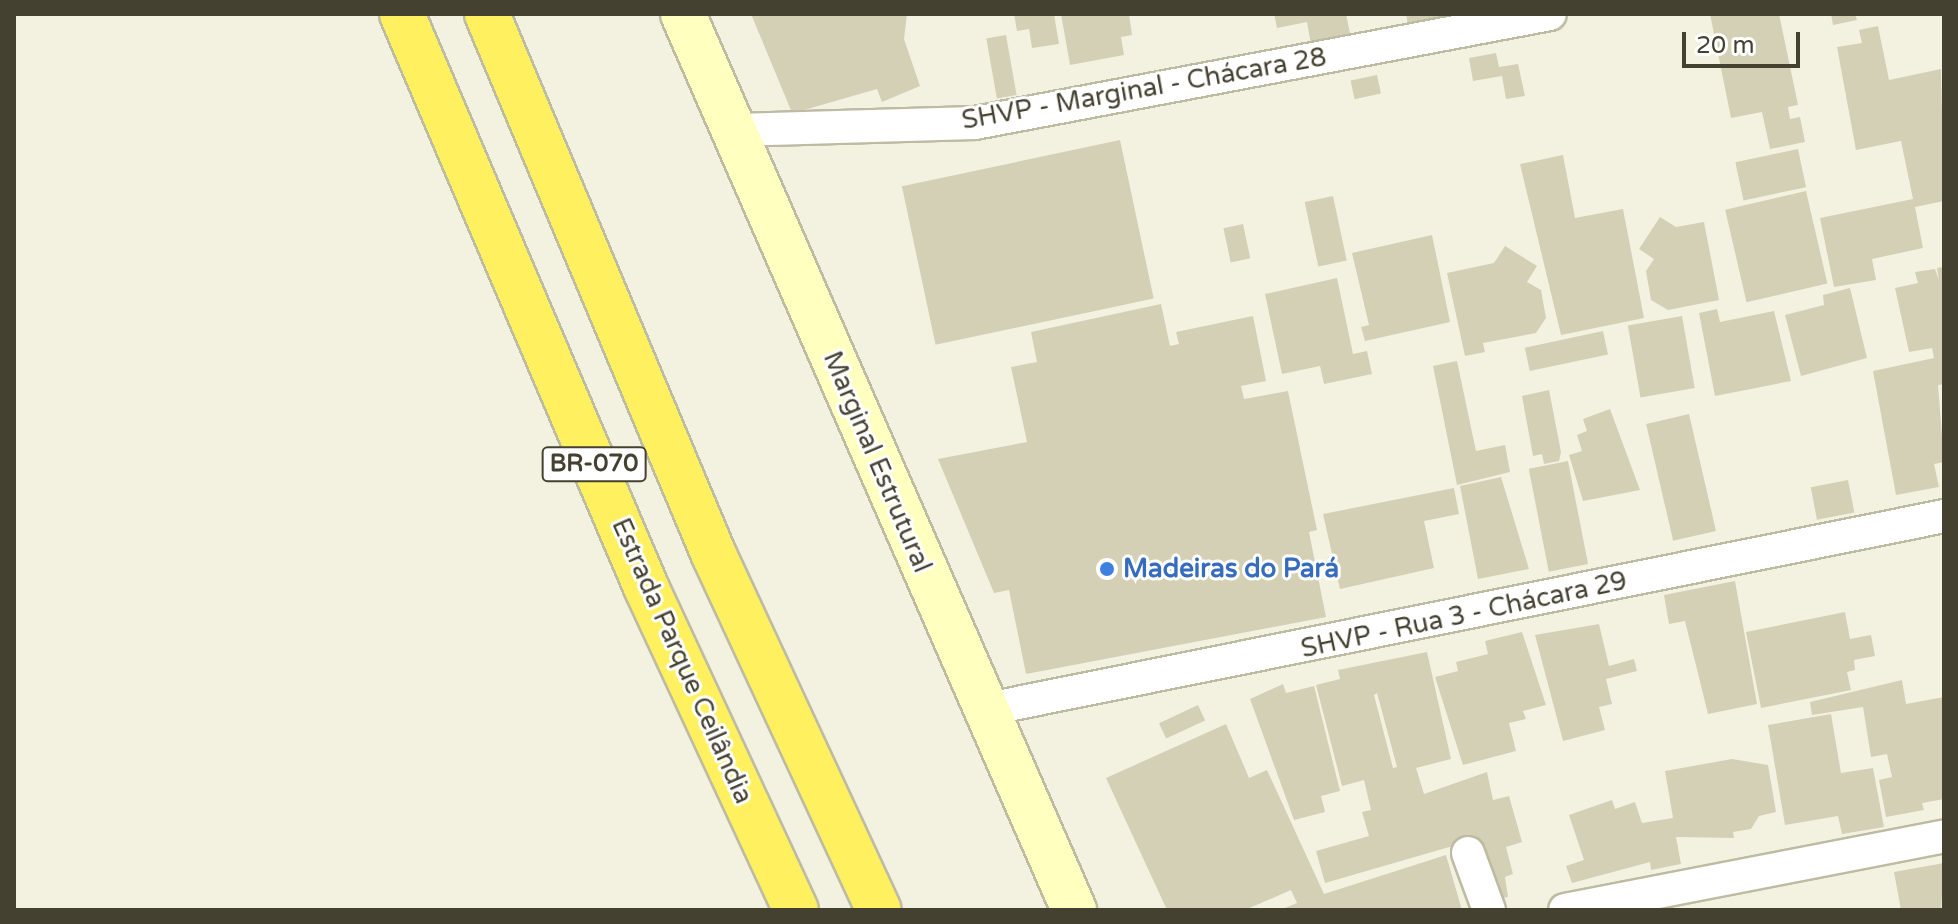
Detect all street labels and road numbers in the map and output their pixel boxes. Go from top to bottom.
street label: SHVP - Marginal - Chácara 28 [959,42,1329,136]
street label: Marginal Estrutural [816,347,938,577]
road number: BR-070 [540,444,648,484]
street label: Estrada Parque Ceilândia [605,513,759,809]
street label: SHVP - Rua 3 - Chácara 29 [1298,565,1630,665]

